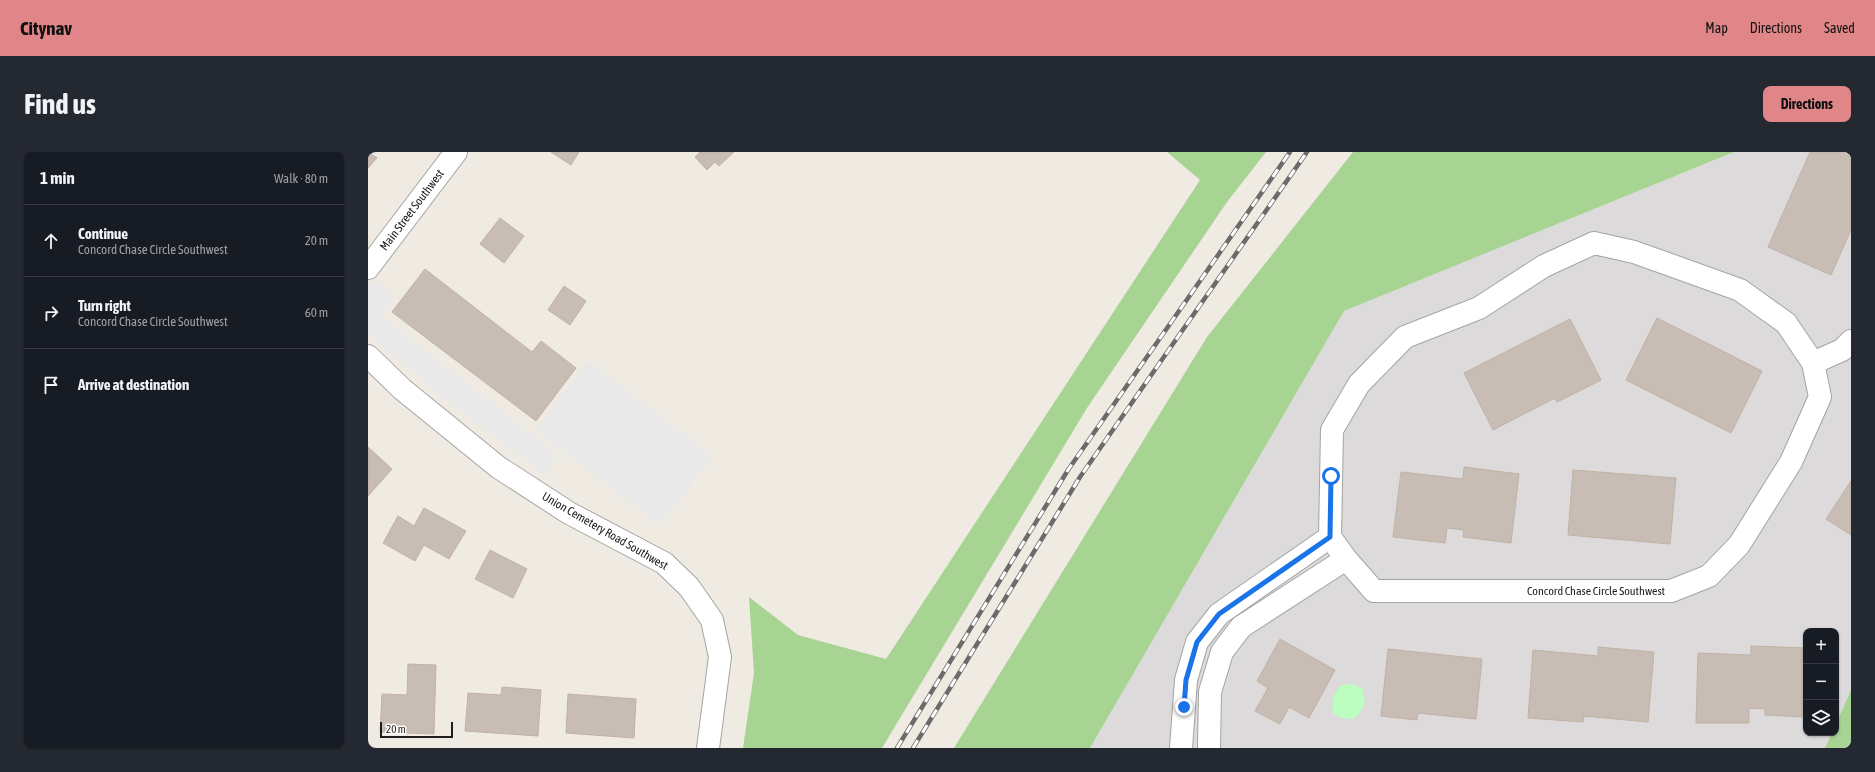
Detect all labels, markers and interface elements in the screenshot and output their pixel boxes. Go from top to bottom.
text: Citynav [20,17,72,39]
text: Map [1705,20,1728,36]
text: Directions [1750,20,1802,36]
text: Saved [1824,20,1855,36]
button: Directions [1763,86,1851,122]
text: Find us [24,88,96,120]
street label: Main Street Southwest [377,166,447,253]
text: 1 min [40,168,75,188]
text: Walk · 80 m [274,171,328,186]
text: Continue [78,225,128,242]
icon: ahead [40,230,62,252]
text: 20 m [305,233,328,248]
text: Concord Chase Circle Southwest [78,242,228,257]
text: Turn right [78,297,131,314]
icon: right [40,302,62,324]
text: 60 m [305,305,328,320]
text: Concord Chase Circle Southwest [78,314,228,329]
icon: arrive [40,374,62,396]
text: Arrive at destination [78,376,189,393]
route start [1322,467,1340,485]
street label: Union Cemetery Road Southwest [540,489,671,573]
street label: Concord Chase Circle Southwest [1527,584,1666,598]
map controls [1803,628,1839,736]
button: + [1803,628,1839,664]
button: − [1803,664,1839,700]
route end [1175,698,1193,716]
button: layers [1803,700,1839,736]
scale bar [380,720,453,739]
text: 20 m [386,723,406,735]

